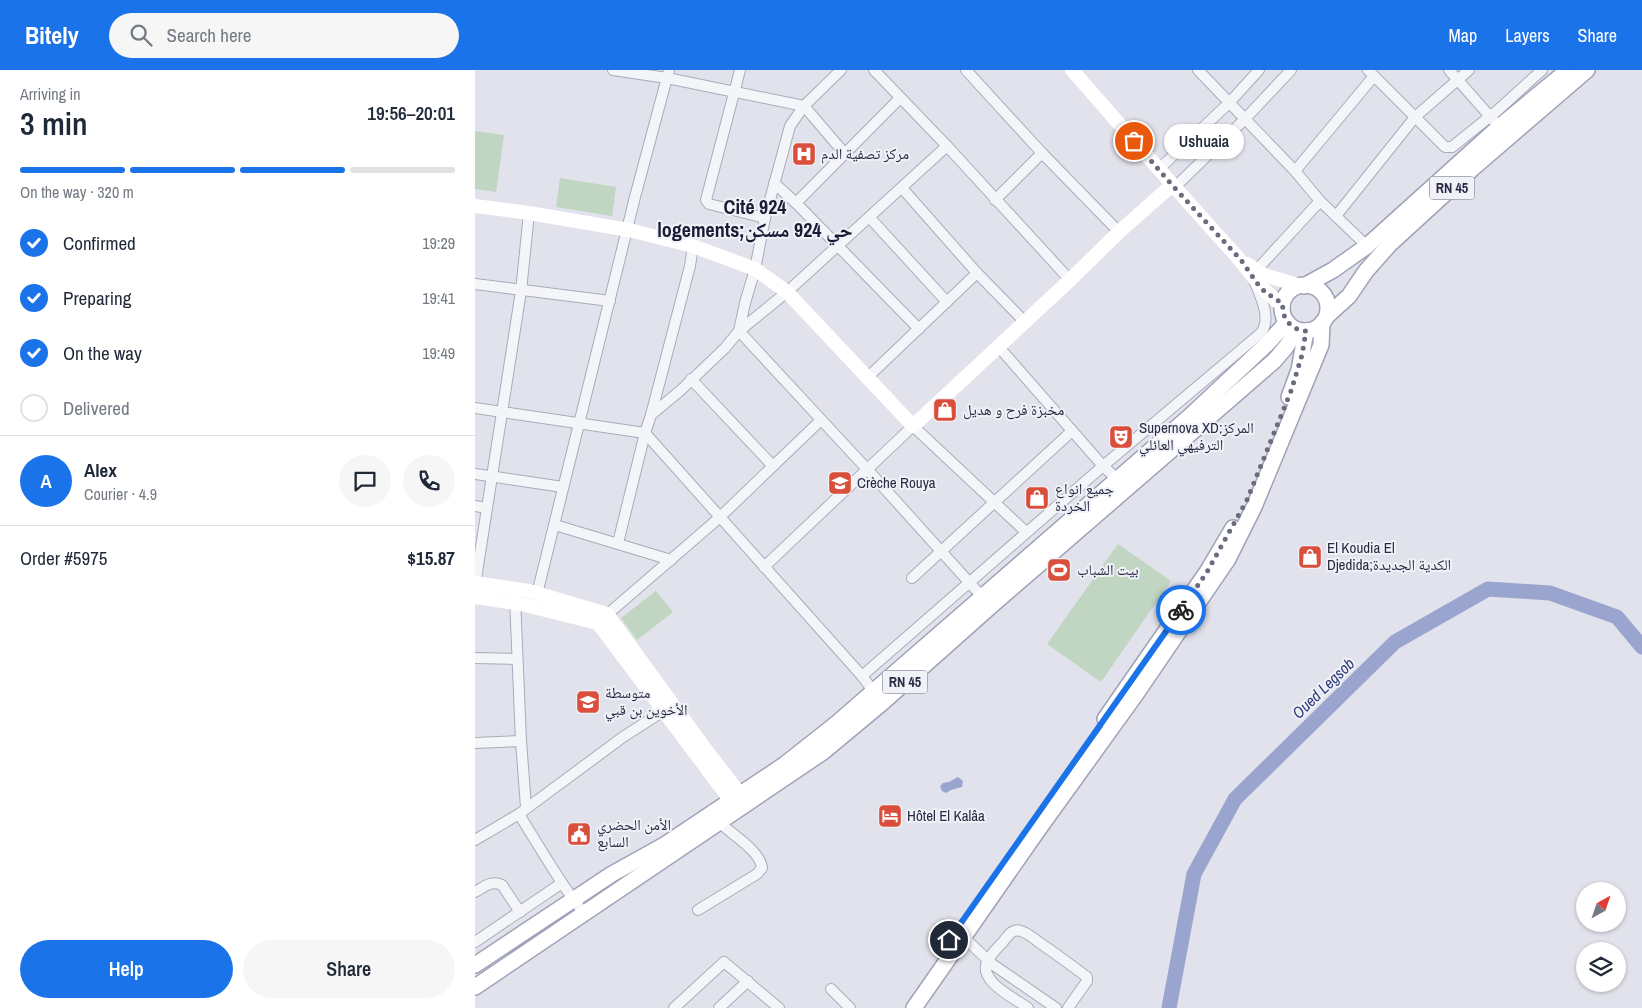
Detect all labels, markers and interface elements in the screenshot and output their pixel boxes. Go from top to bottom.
search box [109,13,459,58]
text: Bitely [25,19,79,51]
icon: search [127,21,155,49]
text: Search here [167,22,251,48]
text: Map [1449,23,1477,48]
text: Layers [1505,23,1550,48]
text: Share [1578,23,1617,48]
text: Arriving in [20,83,81,105]
text: 19:56–20:01 [367,100,455,126]
text: 3 min [20,102,88,145]
pin [1113,120,1155,162]
callout: Ushuaia [1164,124,1244,158]
icon: bag [1120,127,1148,155]
text: Ushuaia [1179,130,1229,152]
hospital icon: مركز تصفية الدم [791,141,817,167]
place label: مركز تصفية الدم [821,143,909,164]
road number: RN 45 [1429,176,1475,200]
text: On the way · 320 m [20,181,134,203]
district label: Cité 924 logements;حي 924 مسكن [657,193,853,246]
icon: check [20,229,48,257]
text: Confirmed [63,230,136,256]
text: 19:29 [422,232,455,254]
icon: check [20,284,48,312]
text: Preparing [63,285,131,311]
text: 19:41 [422,287,455,309]
icon: check [20,339,48,367]
text: On the way [63,340,142,366]
text: 19:49 [422,342,455,364]
text: Delivered [63,395,130,421]
shop icon: مخبزة فرح و هديل [932,397,958,423]
place label: مخبزة فرح و هديل [963,399,1064,420]
place label: Supernova XD;المركز الترفيهي العائلي [1139,417,1254,457]
theatre icon: Supernova XD;المركز الترفيهي العائلي [1108,424,1134,450]
button: chat [339,455,391,507]
button: phone [403,455,455,507]
text: Alex [84,457,117,483]
text: A [40,468,52,494]
school or university icon: Crèche Rouya [827,470,853,496]
place label: Crèche Rouya [857,472,936,493]
place label: جميع انواع الخردة [1055,478,1115,516]
text: Courier · 4.9 [84,483,157,505]
shop icon: جميع انواع الخردة [1024,485,1050,511]
place label: El Koudia El Djedida;الكدية الجديدة [1327,537,1451,575]
shop icon: El Koudia El Djedida;الكدية الجديدة [1297,544,1323,570]
text: Order #5975 [20,545,107,571]
text: $15.87 [407,545,455,571]
sports icon: بيت الشباب [1046,557,1072,583]
place label: بيت الشباب [1077,559,1139,580]
courier [1156,585,1206,635]
icon: bike [1167,596,1195,624]
water label: Oued Legsob [1287,653,1359,723]
road number: RN 45 [883,670,927,694]
place label: متوسطة الأخوين بن قبي [605,682,688,722]
school or university icon: متوسطة الأخوين بن قبي [575,689,601,715]
hotel icon: Hôtel El Kalâa [877,803,903,829]
place label: Hôtel El Kalâa [907,805,985,826]
place label: الأمن الحضري السابع [597,814,671,852]
public building icon: الأمن الحضري السابع [566,821,592,847]
north arrow [1576,882,1626,932]
map controls [1576,882,1626,992]
pin [928,919,970,961]
icon: home [935,926,963,954]
button: Help [20,940,233,998]
button: Share [243,940,455,998]
button: layers [1576,942,1626,992]

